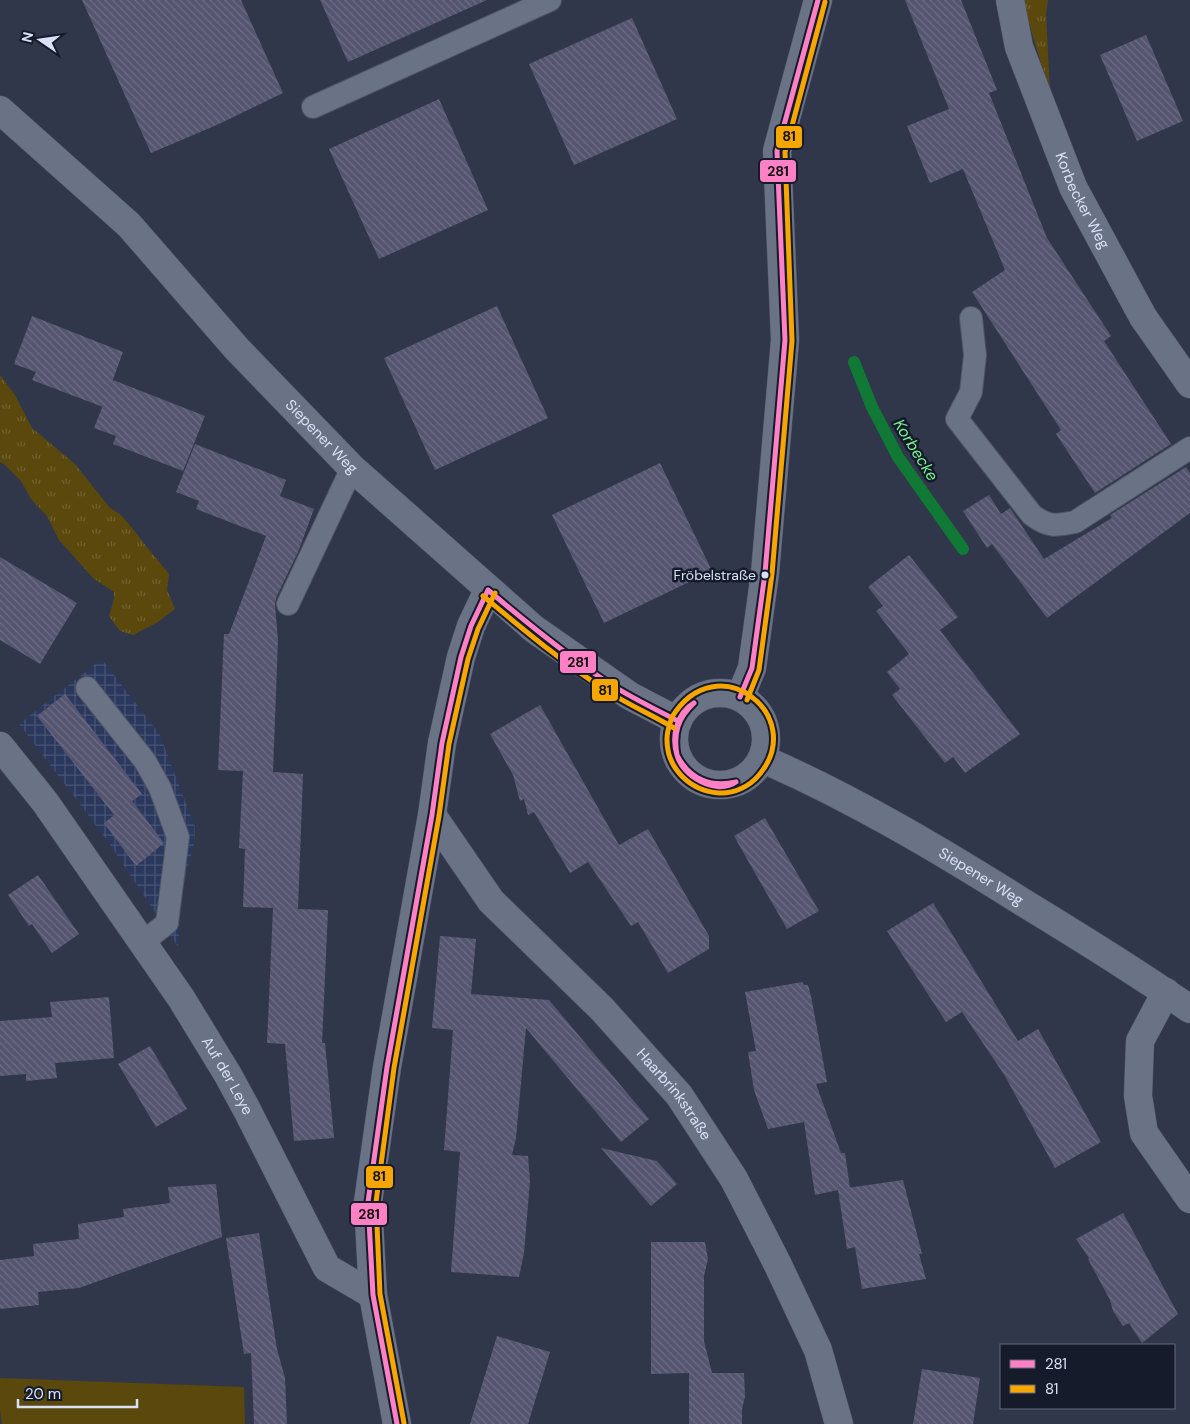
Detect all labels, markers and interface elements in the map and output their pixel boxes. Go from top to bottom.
north arrow [15,15,65,65]
text: N [17,30,37,44]
line badge: 81 [775,125,803,149]
text: 81 [782,127,796,145]
street label: Korbecker Weg [1051,149,1114,252]
line badge: 281 [759,159,797,183]
text: 281 [767,162,789,180]
street label: Siepener Weg [281,395,362,478]
water label: Korbecke [889,415,943,485]
place label: Fröbelstraße [673,566,756,584]
marker: Fröbelstraße [760,570,770,580]
line badge: 281 [559,650,597,674]
text: 281 [567,653,589,671]
line badge: 81 [591,678,619,702]
text: 81 [598,681,612,699]
street label: Siepener Weg [935,843,1027,910]
street label: Auf der Leye [197,1033,258,1118]
street label: Haarbrinkstraße [632,1044,716,1144]
line badge: 81 [365,1165,394,1189]
text: 81 [372,1167,386,1185]
line badge: 281 [350,1202,388,1226]
text: 281 [358,1205,380,1223]
legend [1000,1344,1175,1409]
text: 281 [1045,1354,1067,1374]
scale bar [18,1376,136,1408]
text: 81 [1045,1379,1059,1399]
text: 20 m [25,1384,61,1404]

